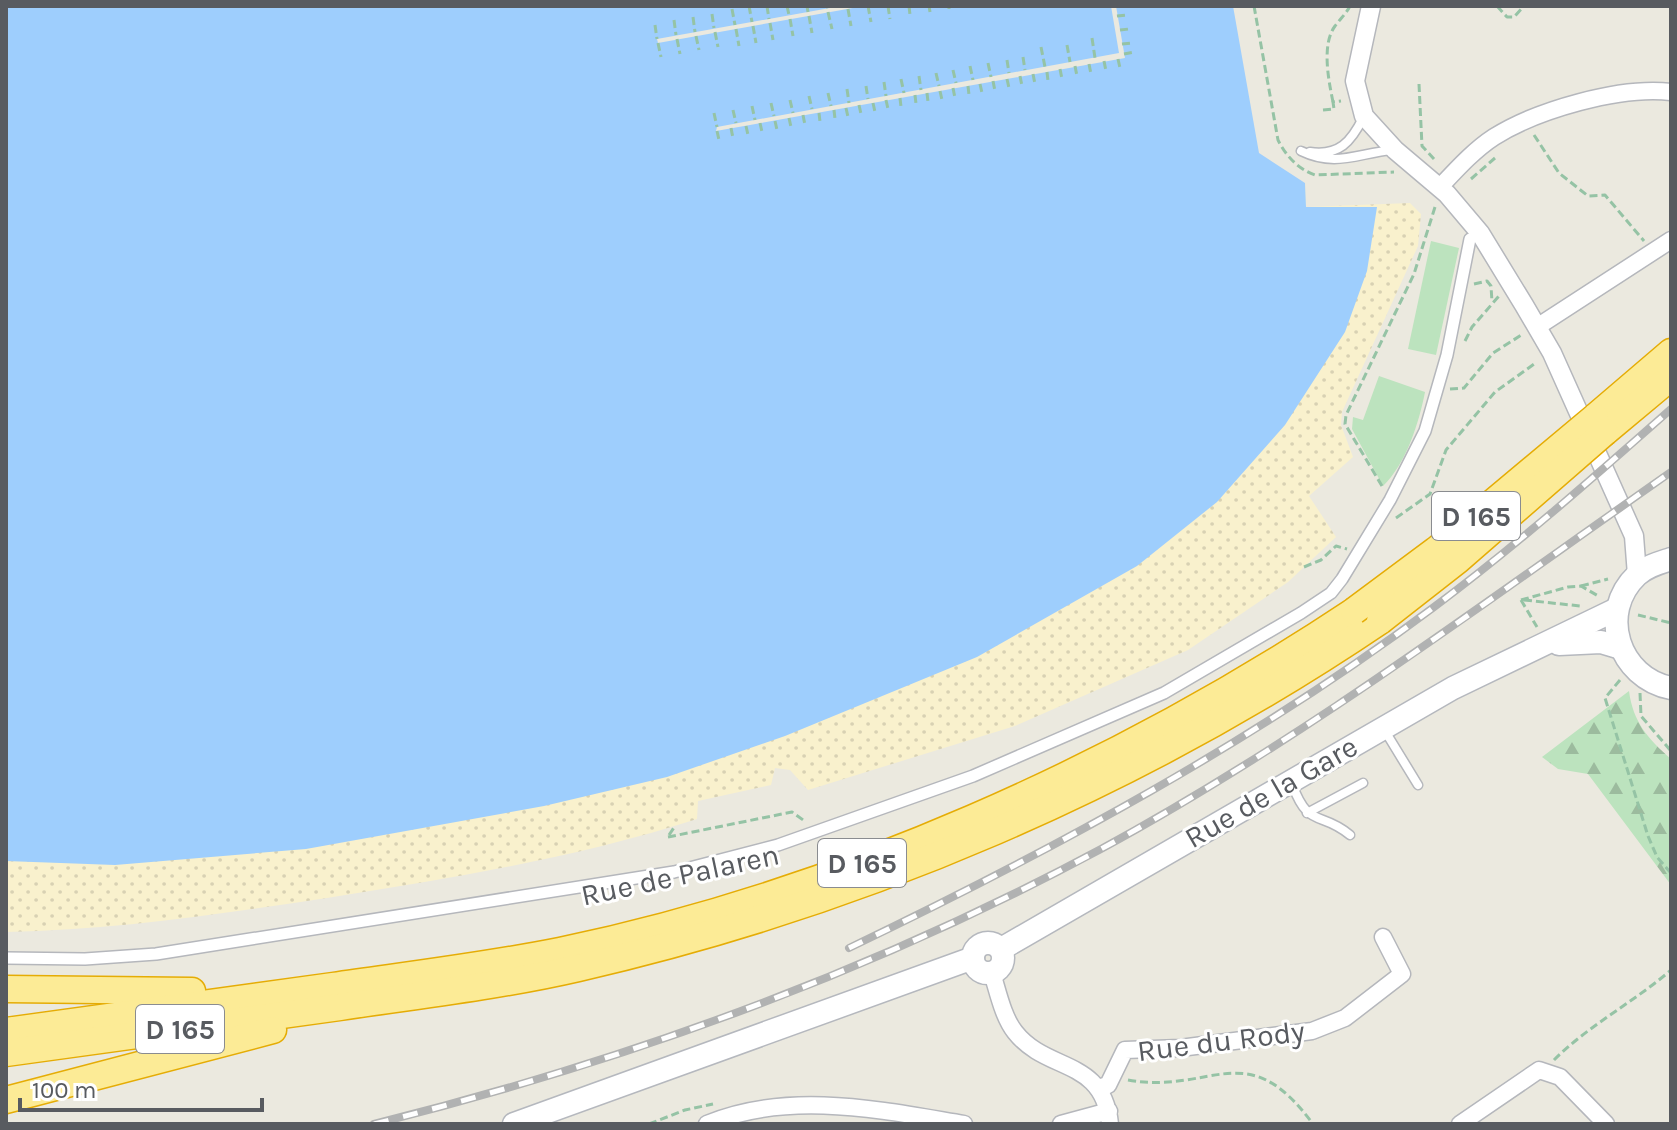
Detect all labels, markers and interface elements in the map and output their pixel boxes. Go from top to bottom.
road number: D 165 [1432,492,1520,540]
street label: Rue de la Gare [1178,728,1364,856]
street label: Rue de Palaren [578,836,782,914]
road number: D 165 [818,839,906,887]
road number: D 165 [136,1005,224,1053]
street label: Rue du Rody [1135,1013,1307,1069]
scale bar [20,1062,262,1112]
text: 100 m [32,1076,97,1104]

